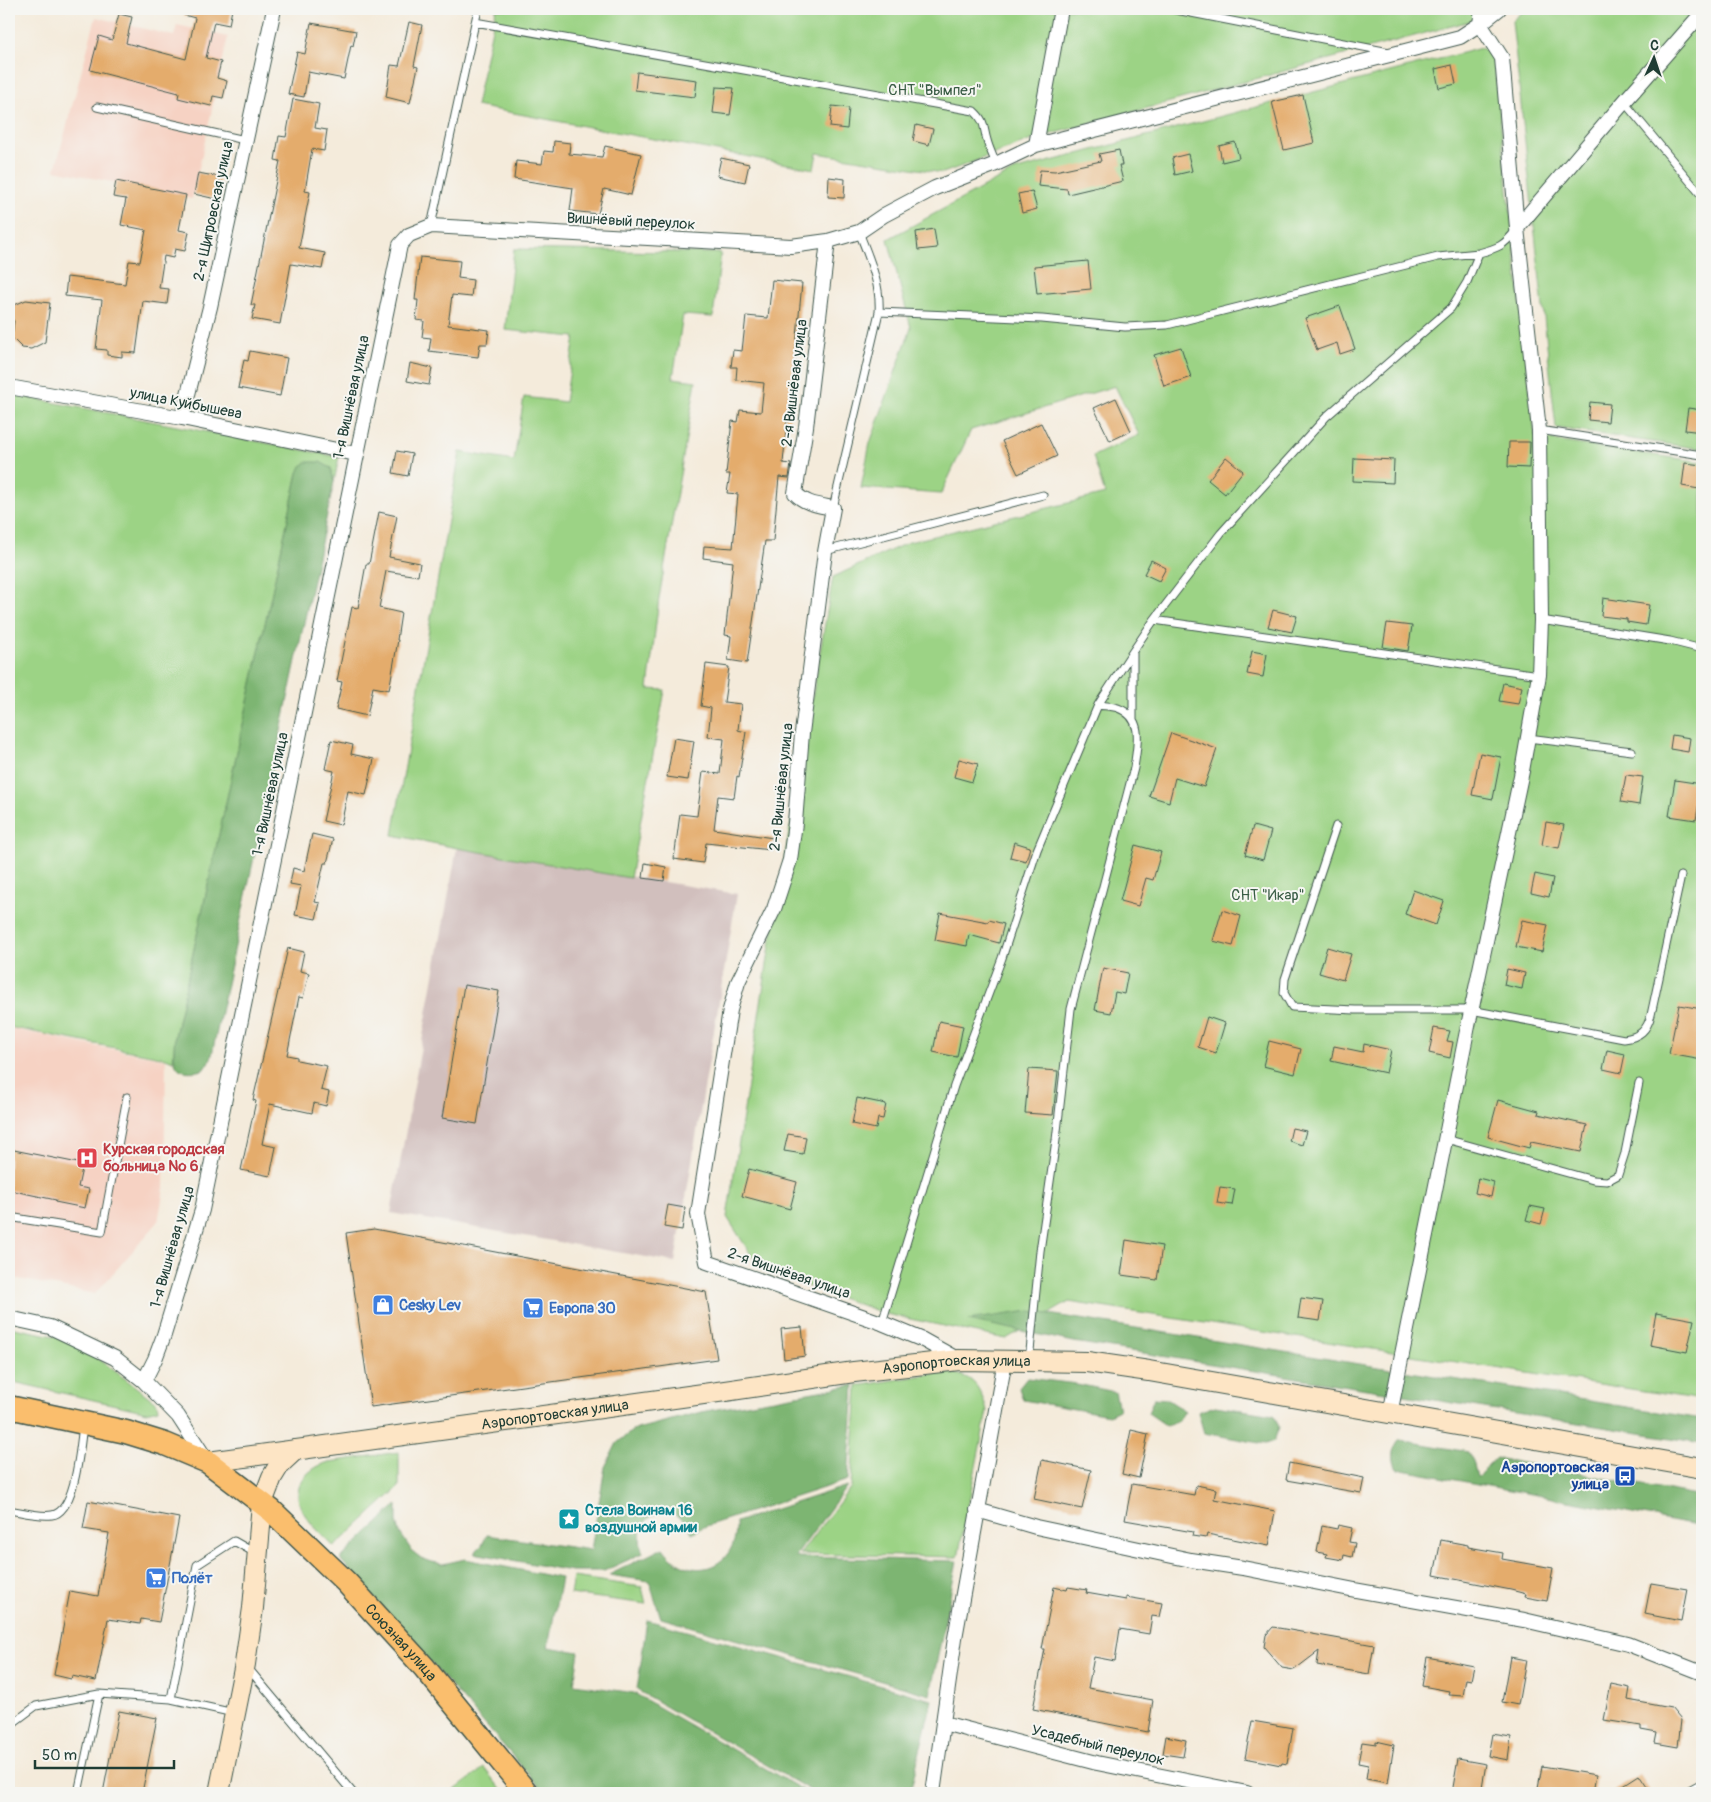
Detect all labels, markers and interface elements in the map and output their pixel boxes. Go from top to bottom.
north arrow [1628,32,1678,82]
text: С [1650,37,1660,54]
park label: СНТ "Вымпел" [888,81,982,100]
street label: 2-я Щигровская улица [189,139,238,283]
street label: Вишнёвый переулок [566,209,696,234]
street label: 2-я Вишнёвая улица [777,318,812,448]
street label: 1-я Вишнёвая улица [329,334,374,461]
street label: улица Куйбышева [127,383,243,424]
street label: 2-я Вишнёвая улица [765,722,798,852]
street label: 1-я Вишнёвая улица [248,731,293,858]
park label: СНТ "Икар" [1231,886,1305,905]
place label: Курская городская больница № 6 [103,1140,224,1176]
hospital icon: Курская городская больница № 6 [75,1146,99,1170]
street label: 1-я Вишнёвая улица [146,1184,199,1310]
street label: 2-я Вишнёвая улица [725,1244,853,1303]
shop icon: Cesky Lev [371,1293,395,1317]
place label: Cesky Lev [399,1296,461,1315]
supermarket icon: Европа 30 [521,1296,545,1320]
place label: Европа 30 [549,1299,616,1318]
street label: Аэропортовская улица [881,1351,1031,1379]
street label: Аэропортовская улица [480,1395,630,1434]
place label: Аэропортовская улица [1501,1458,1609,1494]
bus stop icon: Аэропортовская улица [1613,1464,1637,1488]
place label: Стела Воинам 16 воздушной армии [585,1501,697,1537]
place icon: Стела Воинам 16 воздушной армии [557,1507,581,1531]
supermarket icon: Полёт [144,1566,168,1590]
place label: Полёт [172,1569,213,1588]
street label: Союзная улица [361,1600,441,1685]
street label: Усадебный переулок [1030,1721,1166,1770]
scale bar [35,1737,174,1769]
text: 50 m [42,1746,77,1765]

